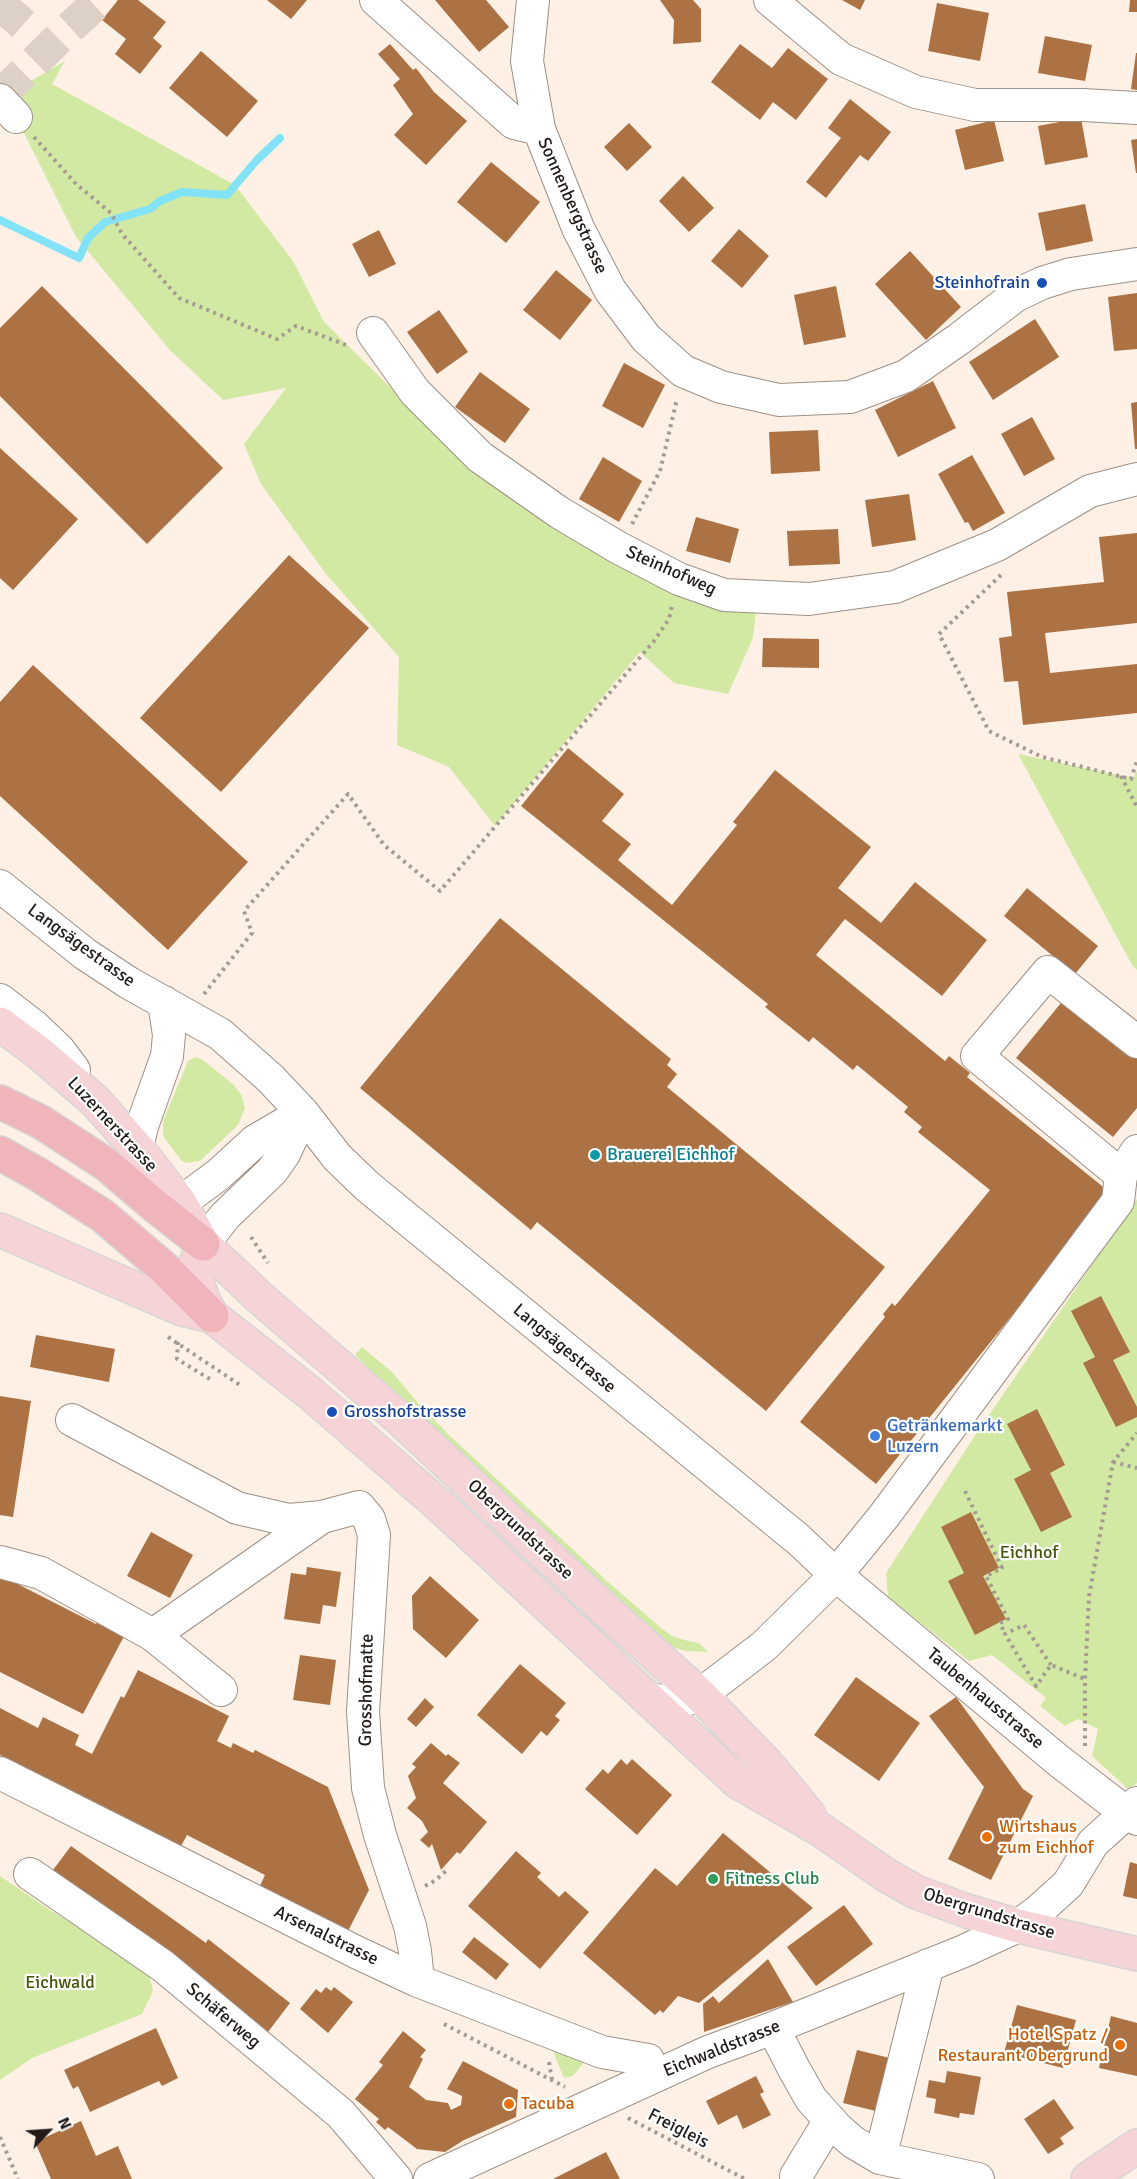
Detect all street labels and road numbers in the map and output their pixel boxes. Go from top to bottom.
street label: Sonnenbergstrasse [532,135,612,277]
street label: Steinhofweg [622,541,720,601]
street label: Langsägestrasse [23,900,139,992]
street label: Luzernerstrasse [62,1073,162,1177]
street label: Langsägestrasse [508,1300,620,1398]
street label: Obergrundstrasse [463,1475,577,1585]
street label: Grosshofmatte [355,1633,379,1747]
street label: Taubenhausstrasse [922,1644,1048,1754]
street label: Obergrundstrasse [920,1884,1058,1944]
street label: Arsenalstrasse [270,1901,382,1971]
street label: Schäferweg [181,1979,265,2053]
street label: Eichwaldstrasse [660,2016,784,2082]
street label: Freigleis [644,2105,712,2153]

